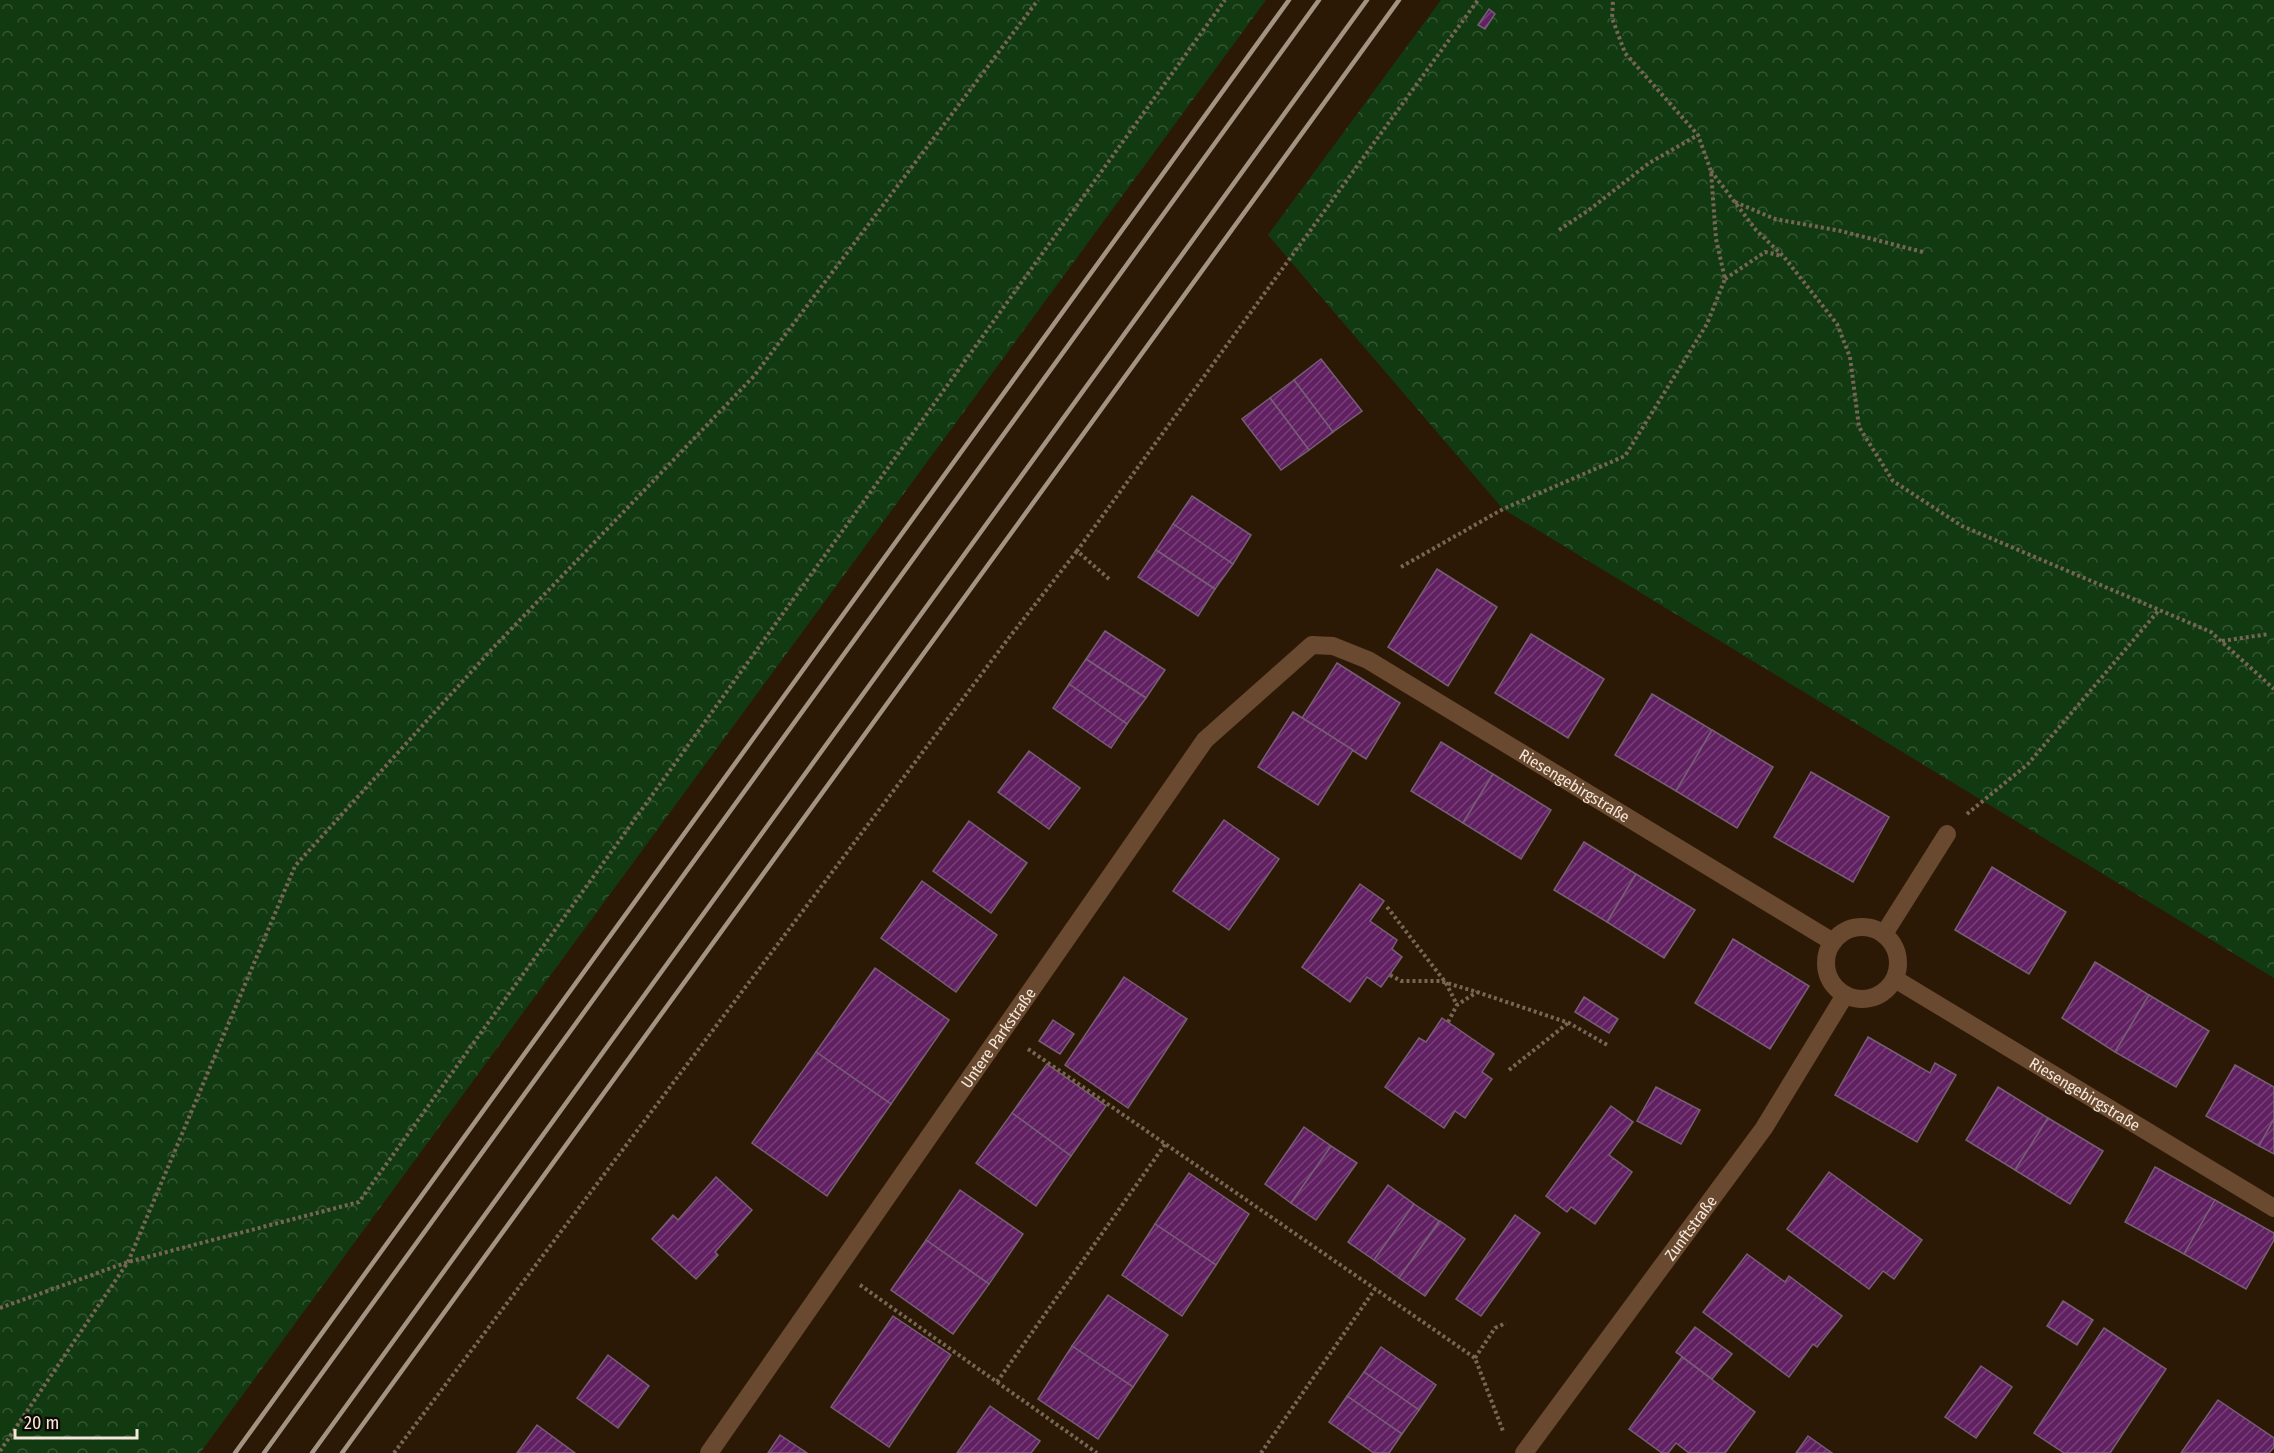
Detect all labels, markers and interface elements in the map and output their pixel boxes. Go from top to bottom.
street label: Riesengebirgstraße [1516,745,1633,827]
street label: Untere Parkstraße [957,984,1040,1092]
street label: Riesengebirgstraße [2026,1054,2144,1135]
street label: Zunftstraße [1661,1192,1721,1264]
scale bar [15,1402,136,1440]
text: 20 m [24,1412,59,1434]

